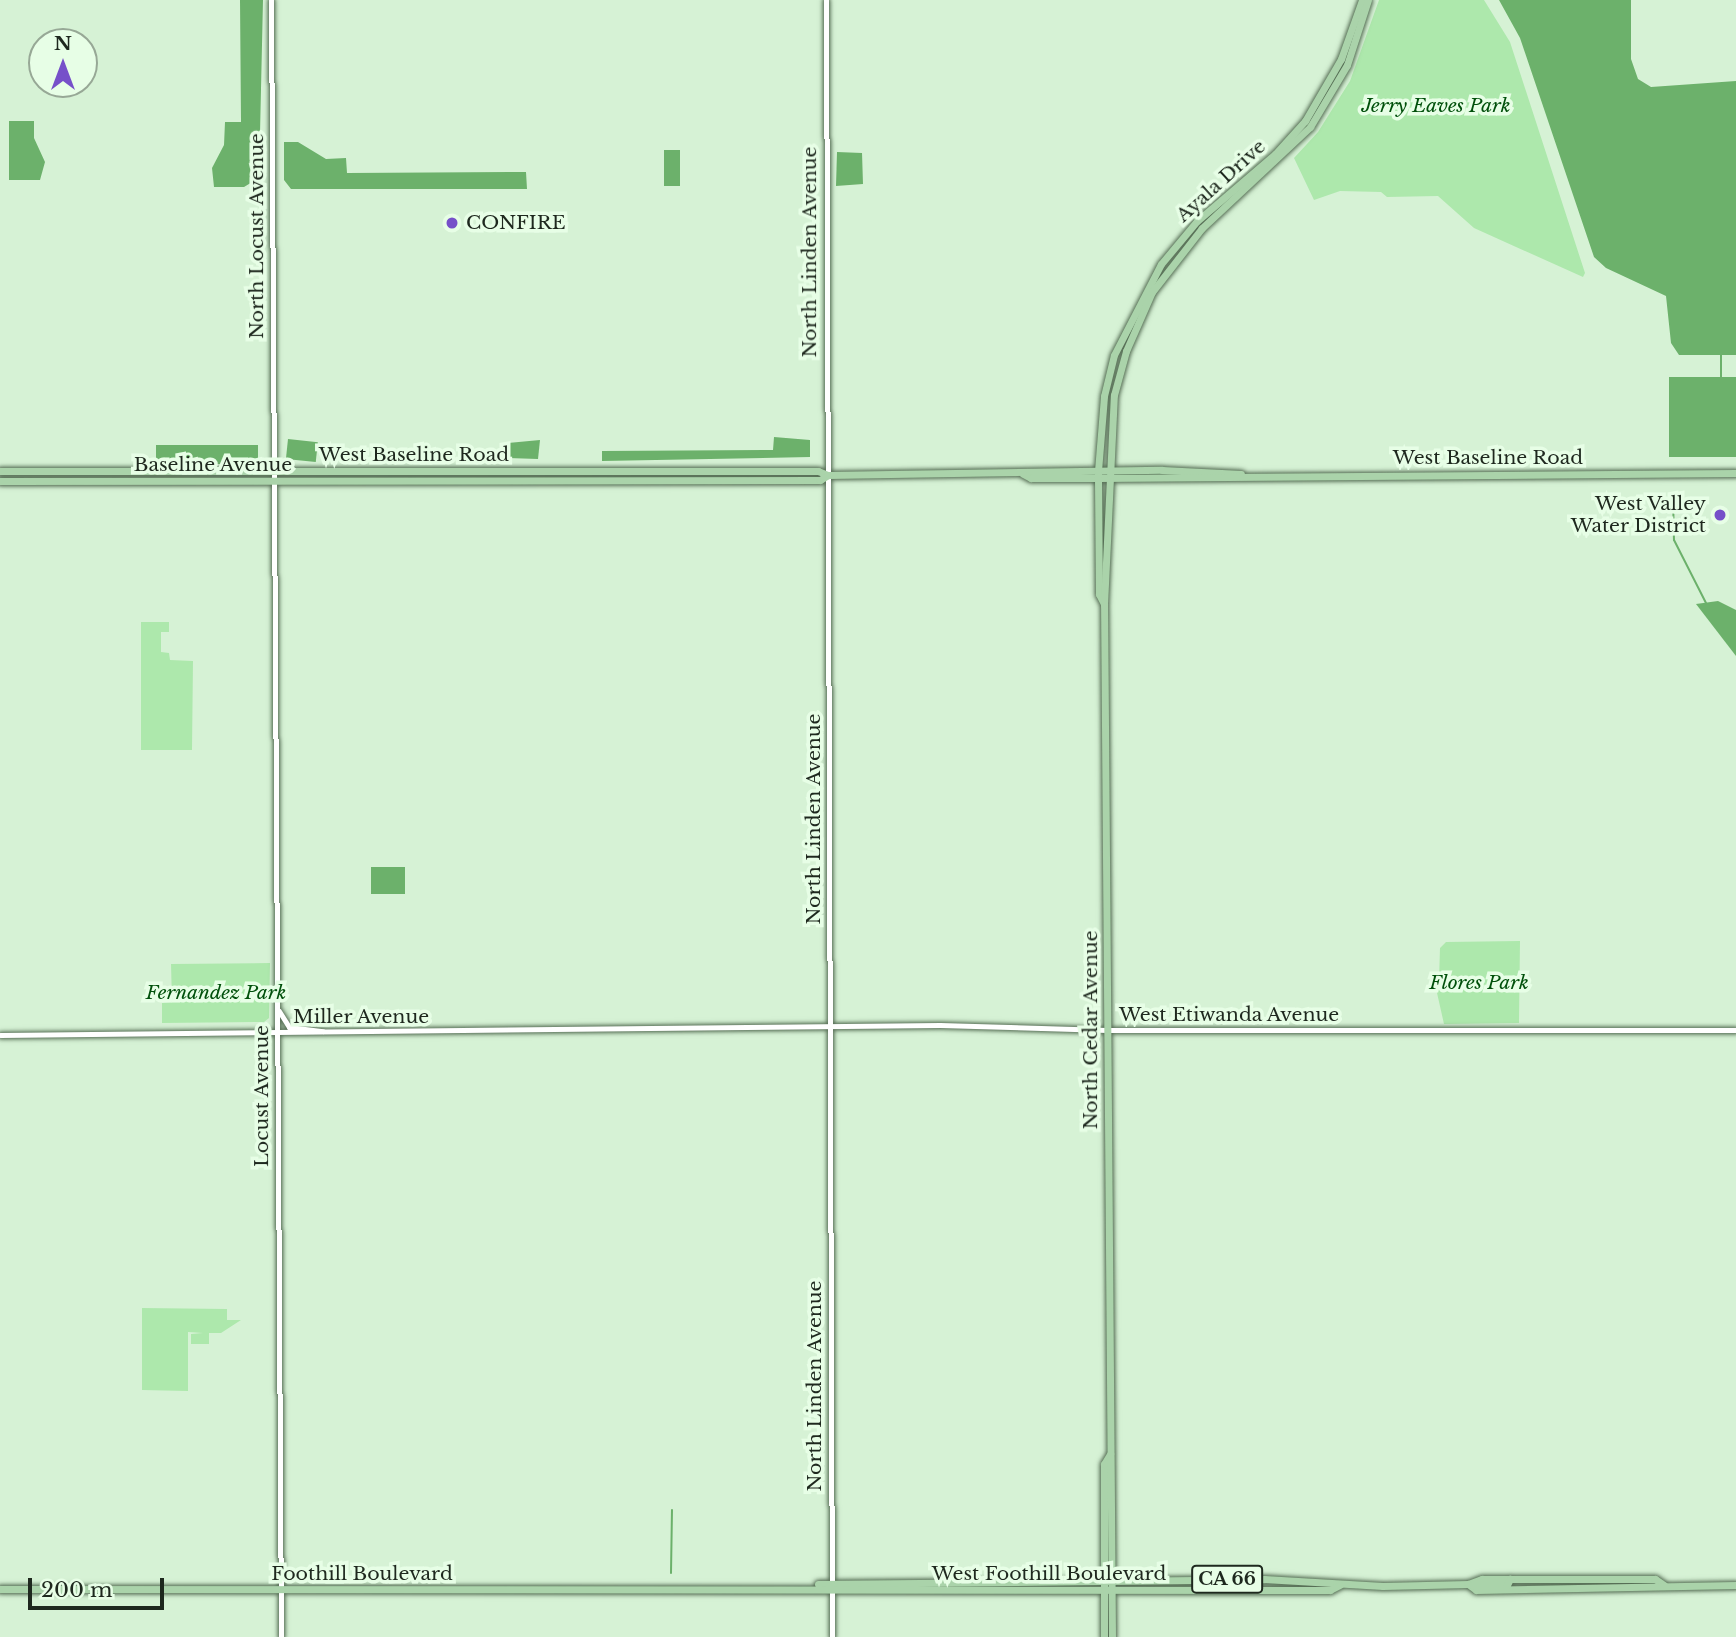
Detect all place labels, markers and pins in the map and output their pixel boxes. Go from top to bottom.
place label: CONFIRE [466,212,565,234]
marker: CONFIRE [444,215,460,231]
place label: West Valley Water District [1570,493,1706,537]
marker: West Valley Water District [1712,507,1728,523]

